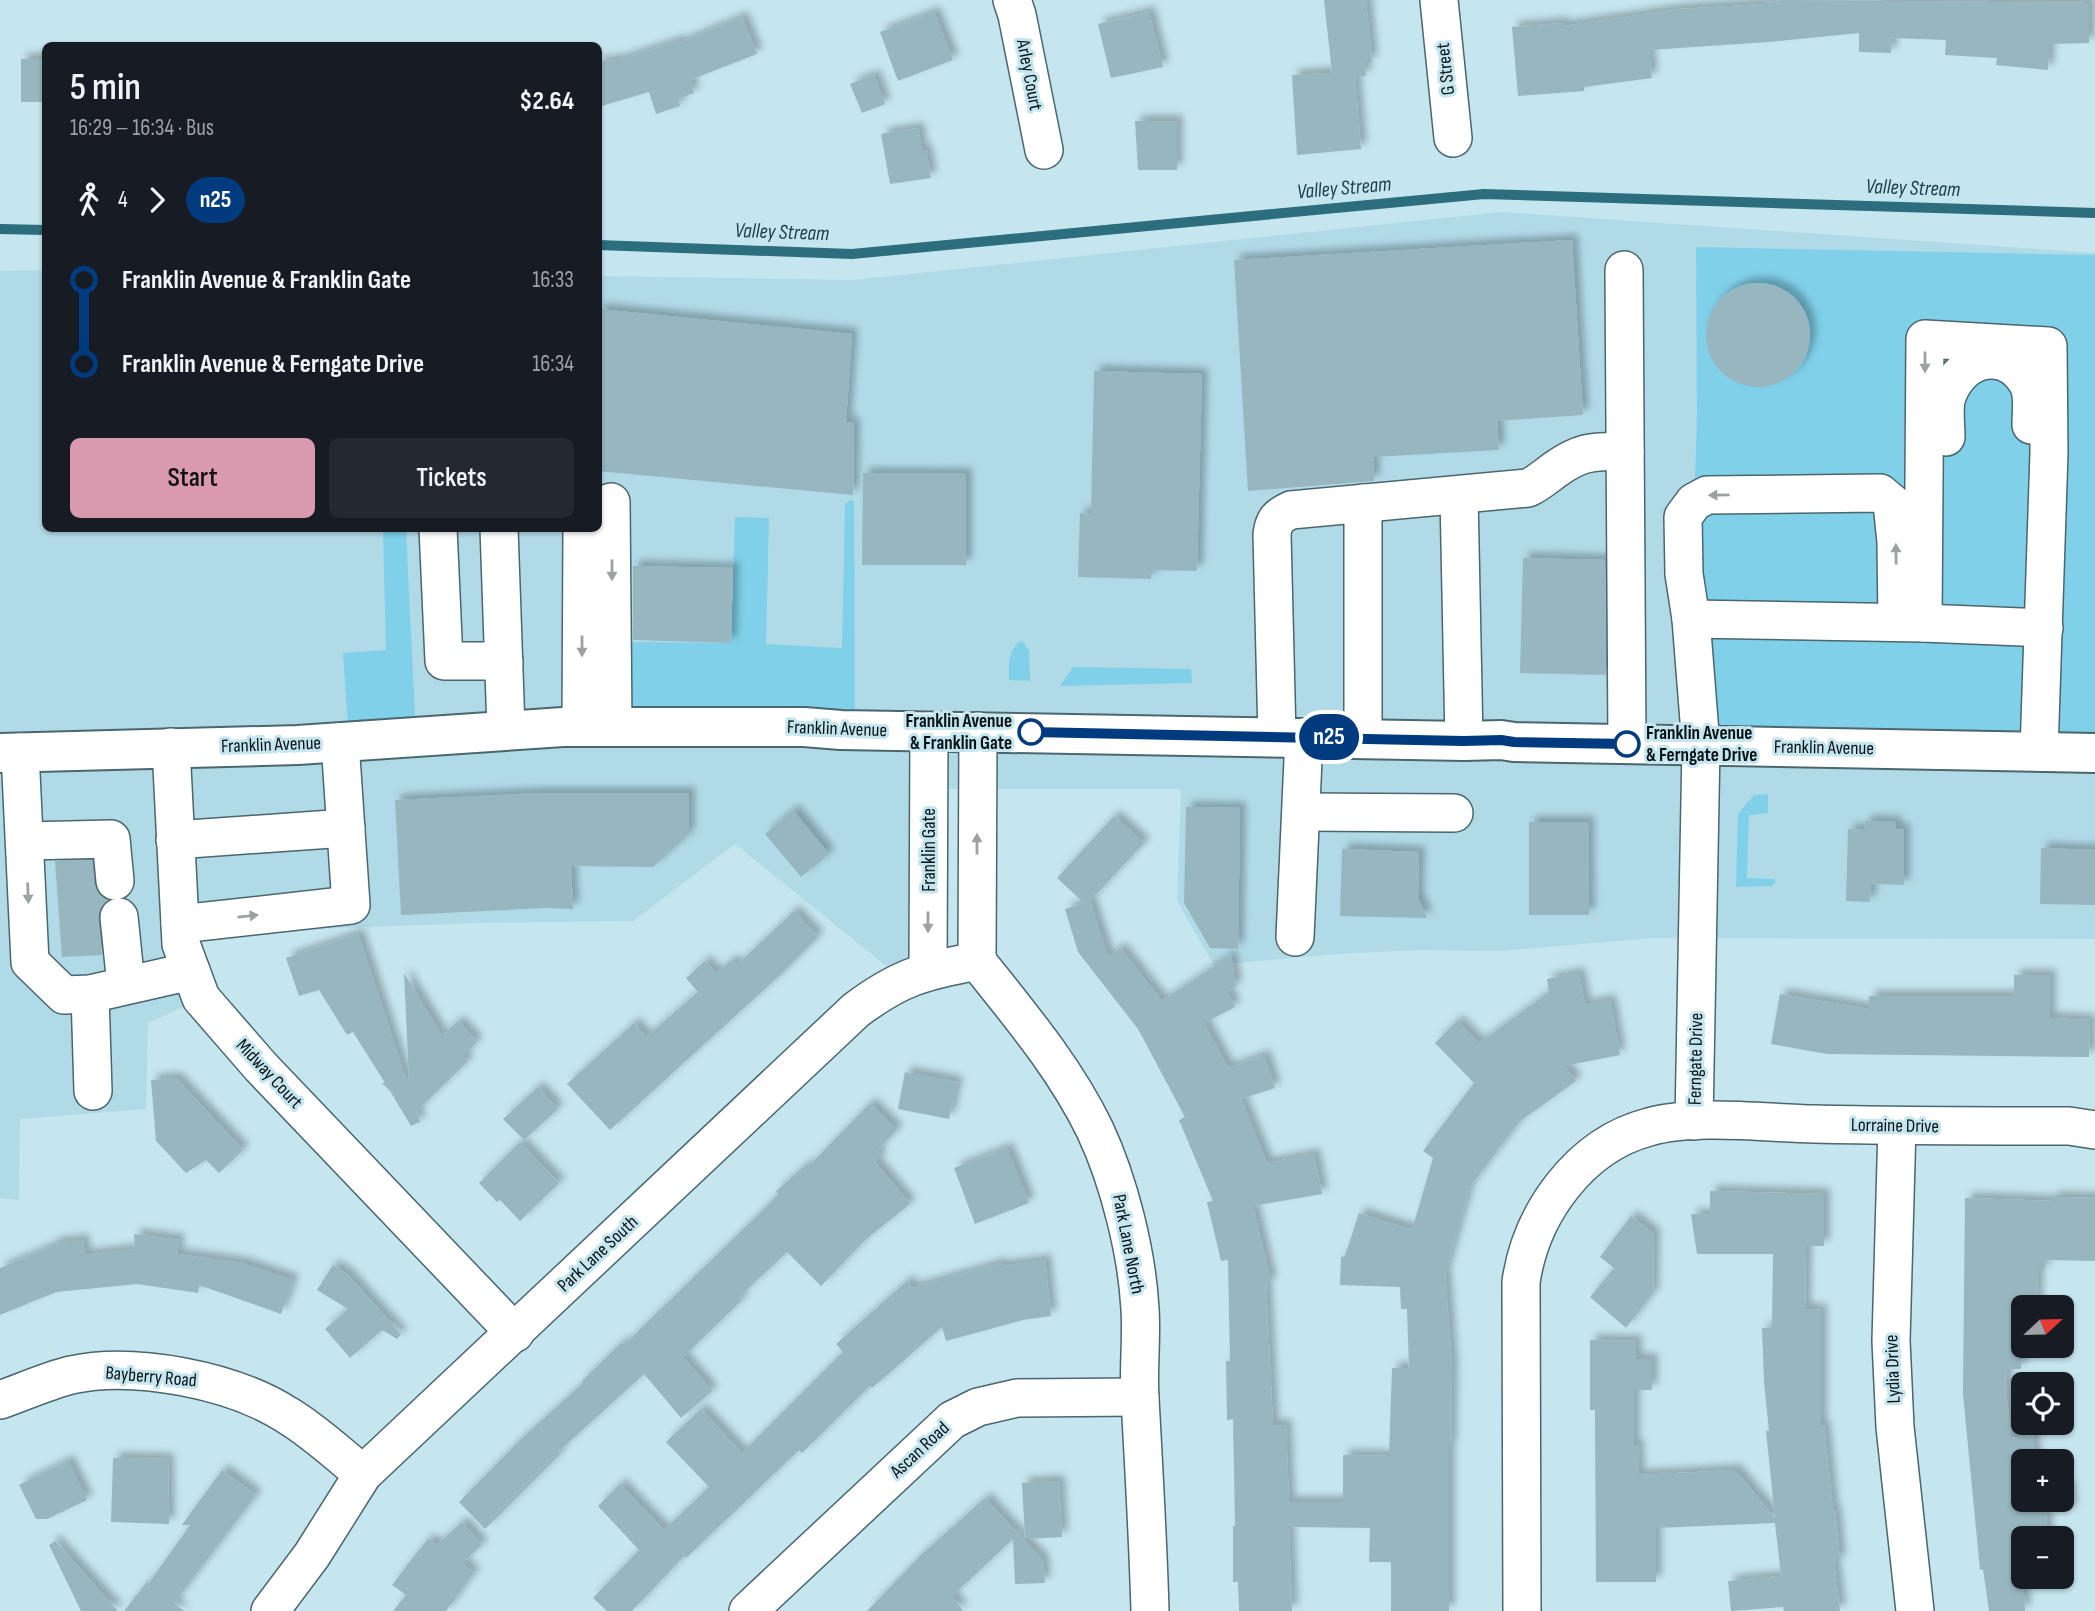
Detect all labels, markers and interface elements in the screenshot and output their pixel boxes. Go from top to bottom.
street label: Arley Court [1011,37,1047,113]
street label: G Street [1432,41,1460,96]
text: 5 min [70,65,141,110]
text: $2.64 [519,86,574,117]
text: 16:29 – 16:34 · Bus [70,114,214,142]
water label: Valley Stream [1296,171,1392,205]
water label: Valley Stream [1865,174,1961,202]
icon: walk [70,181,108,219]
icon: forward [138,181,176,219]
text: n25 [200,185,231,214]
text: 4 [118,186,128,214]
water label: Valley Stream [734,218,830,246]
text: Franklin Avenue & Franklin Gate [122,265,411,296]
text: 16:33 [532,266,574,294]
text: Franklin Avenue & Ferngate Drive [122,349,424,380]
text: 16:34 [532,350,574,378]
one-way arrow [1919,351,1931,373]
button: Start [70,438,315,518]
button: Tickets [329,438,574,518]
one-way arrow [1708,489,1730,501]
one-way arrow [1890,543,1902,565]
one-way arrow [606,559,618,581]
one-way arrow [576,635,588,657]
place label: Franklin Avenue & Franklin Gate [906,710,1012,755]
line badge: n25 [1289,714,1369,760]
street label: Franklin Avenue [787,716,887,742]
marker: Franklin Avenue & Franklin Gate [1018,719,1044,745]
text: n25 [1313,722,1345,751]
place label: Franklin Avenue & Ferngate Drive [1646,722,1757,767]
marker: Franklin Avenue & Ferngate Drive [1614,731,1640,757]
street label: Franklin Avenue [221,732,321,758]
street label: Franklin Avenue [1774,736,1874,760]
street label: Franklin Gate [918,808,941,892]
one-way arrow [971,833,983,855]
one-way arrow [22,883,33,905]
one-way arrow [237,911,259,922]
one-way arrow [922,911,934,933]
street label: Ferngate Drive [1684,1013,1708,1105]
street label: Midway Court [231,1034,307,1114]
street label: Lorraine Drive [1851,1114,1939,1138]
street label: Park Lane North [1107,1192,1149,1296]
street label: Park Lane South [553,1211,643,1297]
north arrow [2011,1295,2074,1358]
map controls [2011,1295,2074,1589]
street label: Lydia Drive [1880,1334,1906,1404]
street label: Bayberry Road [104,1362,198,1392]
button: locate [2011,1372,2074,1435]
street label: Ascan Road [885,1417,954,1484]
button: + [2011,1449,2074,1512]
button: − [2011,1526,2074,1589]

